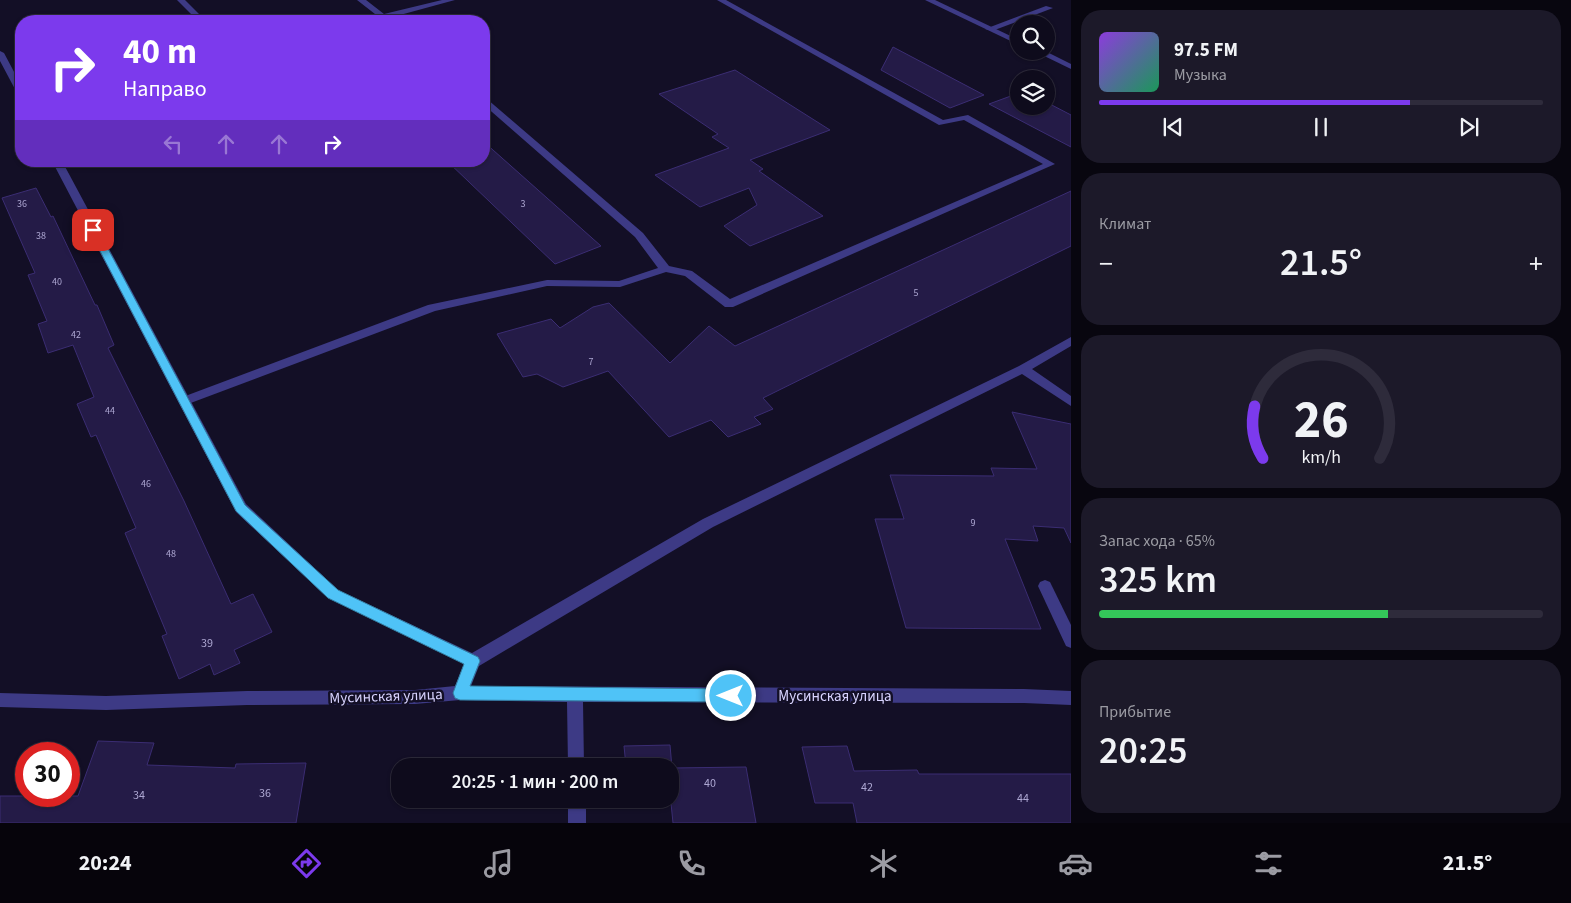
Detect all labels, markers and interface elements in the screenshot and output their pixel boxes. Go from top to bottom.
map controls [1010,15,1055,115]
button: search [1010,15,1055,60]
text: 40 m [123,27,197,77]
icon: right [40,35,105,100]
text: 97.5 FM [1174,37,1238,64]
text: Музыка [1174,64,1227,86]
button: layers [1010,70,1055,115]
text: Направо [123,73,207,105]
icon: previous [1159,113,1187,141]
icon: pause [1307,113,1335,141]
icon: next [1455,113,1483,141]
icon: left [159,130,187,158]
icon: ahead [212,130,240,158]
icon: ahead [265,130,293,158]
icon: right [318,130,346,158]
house number: 36 [17,197,27,211]
house number: 3 [521,197,526,211]
pin [72,209,114,251]
text: Климат [1099,213,1151,235]
icon: arrive [79,216,107,244]
house number: 38 [36,229,46,243]
text: 21.5° [1280,236,1362,290]
text: − [1099,244,1113,284]
text: + [1529,244,1543,284]
house number: 40 [52,275,62,289]
house number: 5 [914,286,919,300]
house number: 42 [71,328,81,342]
house number: 7 [589,355,594,369]
text: 26 [1294,384,1348,458]
house number: 44 [105,404,115,418]
text: km/h [1301,445,1341,470]
house number: 46 [141,477,151,491]
house number: 9 [971,516,976,530]
text: Запас хода · 65% [1099,530,1215,552]
house number: 48 [166,547,176,561]
text: 325 km [1099,553,1217,607]
house number: 39 [201,635,213,652]
position arrow [704,669,756,721]
street label: Мусинская улица [329,684,443,709]
street label: Мусинская улица [778,686,892,707]
text: Прибытие [1099,701,1171,723]
text: 20:25 [1099,724,1187,778]
speed limit sign: 30 [15,742,80,807]
text: 20:25 · 1 мин · 200 m [452,769,618,796]
house number: 40 [704,775,716,792]
house number: 42 [861,779,873,796]
house number: 36 [259,785,271,802]
house number: 34 [133,787,145,804]
house number: 44 [1017,790,1029,807]
icon: directions [289,846,324,881]
icon: music [481,846,516,881]
icon: phone [674,846,709,881]
icon: climate [866,846,901,881]
icon: car [1058,846,1093,881]
icon: filters [1251,846,1286,881]
text: 20:24 [79,847,132,879]
text: 21.5° [1443,847,1492,879]

